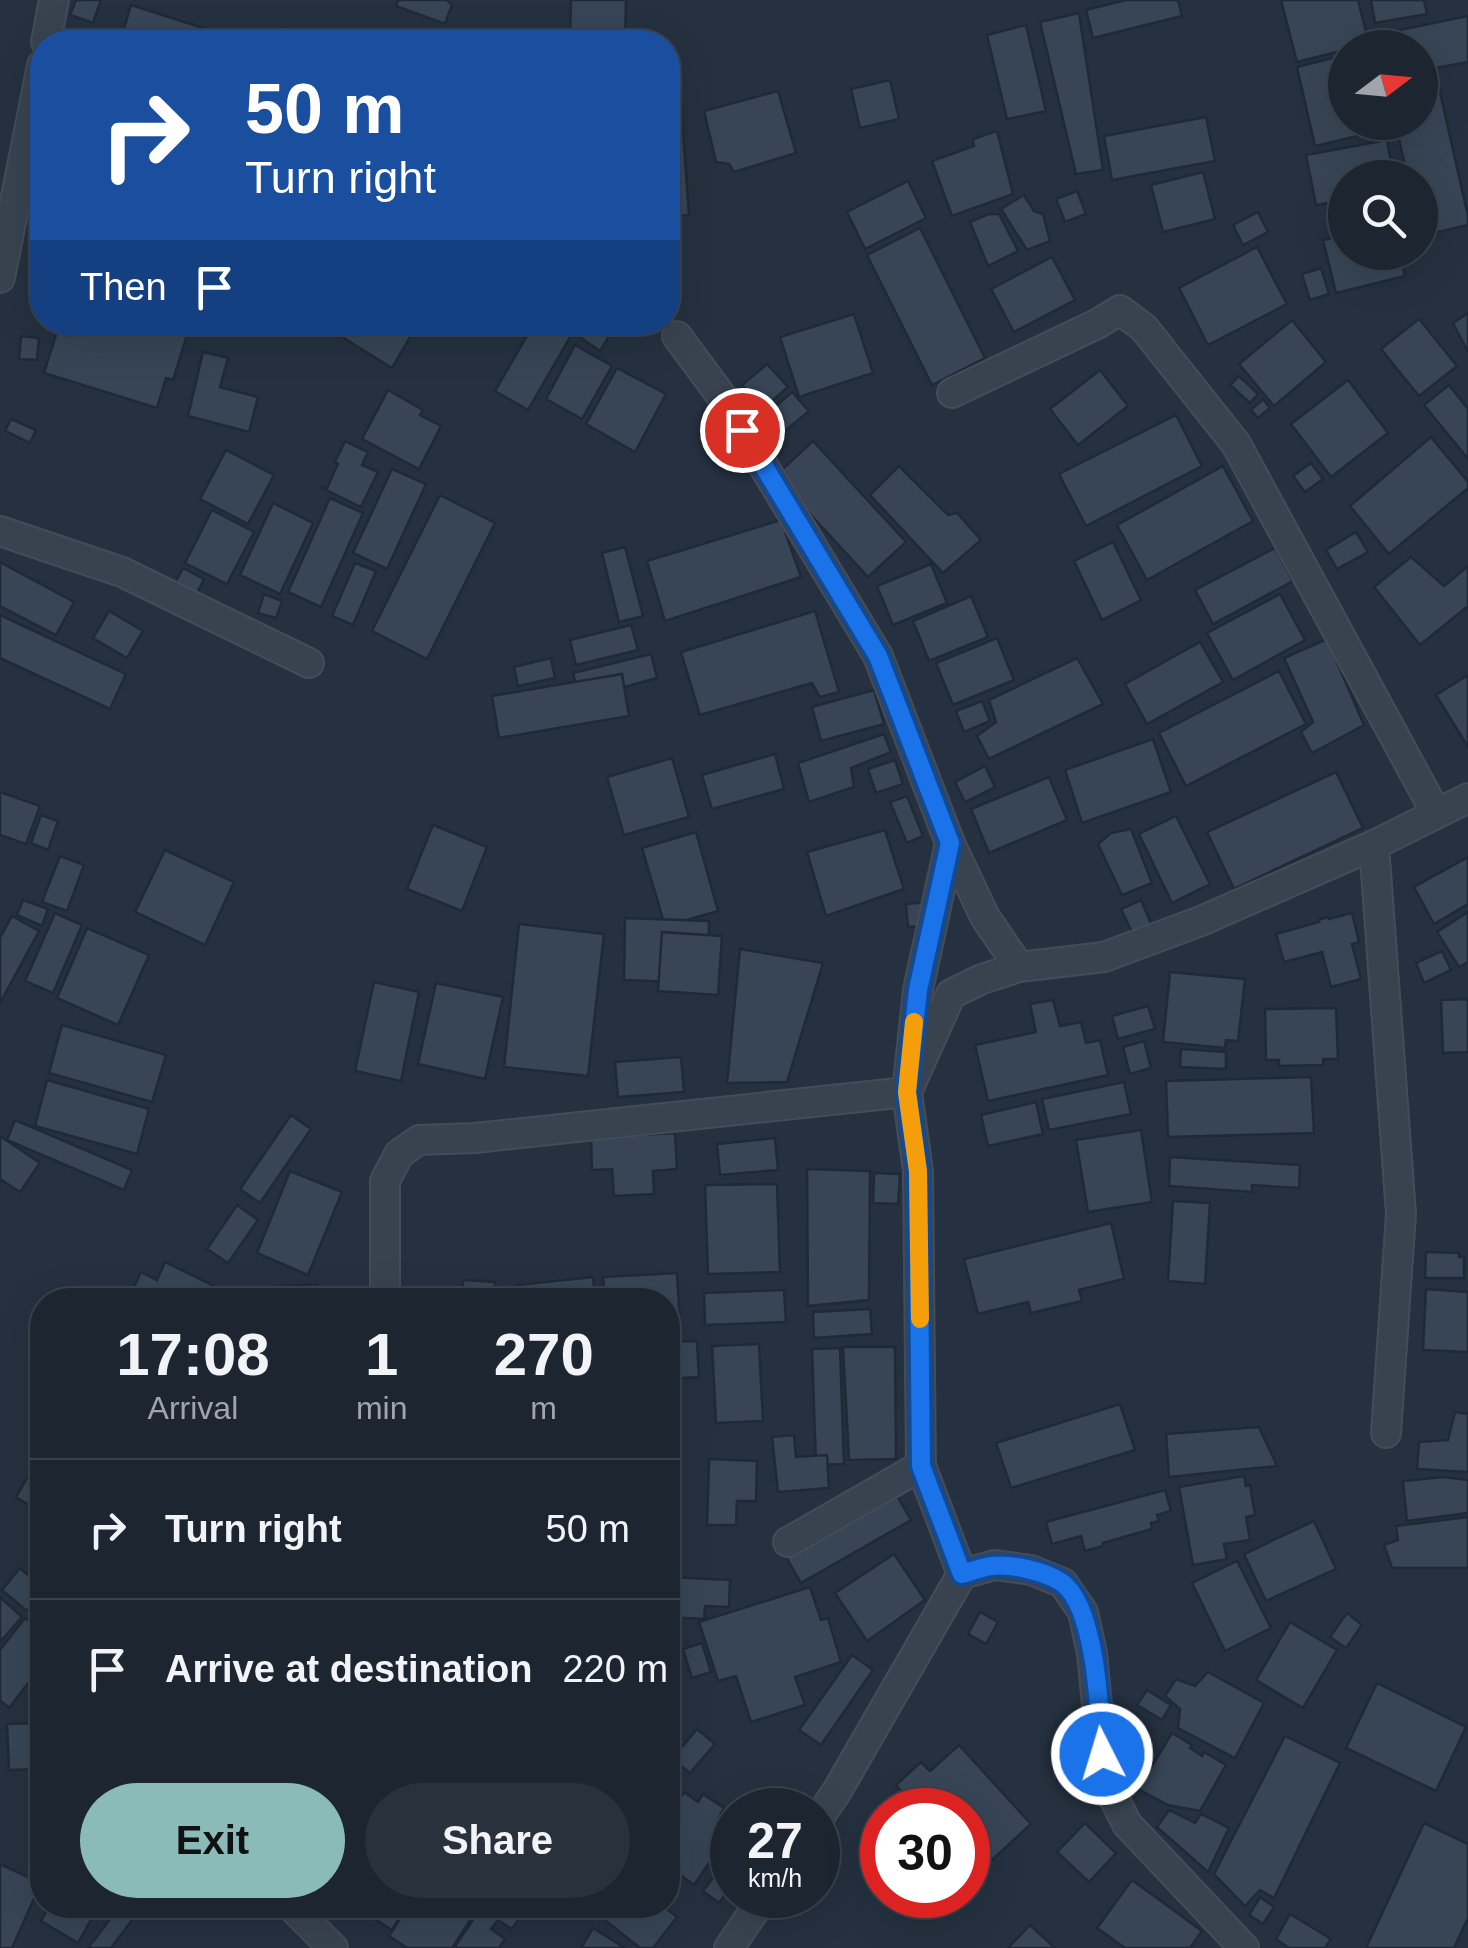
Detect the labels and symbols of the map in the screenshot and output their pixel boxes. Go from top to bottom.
north arrow [1328,30,1438,140]
pin [700,388,785,473]
position arrow [1050,1702,1154,1806]
speed limit sign: 30 [860,1788,990,1918]

